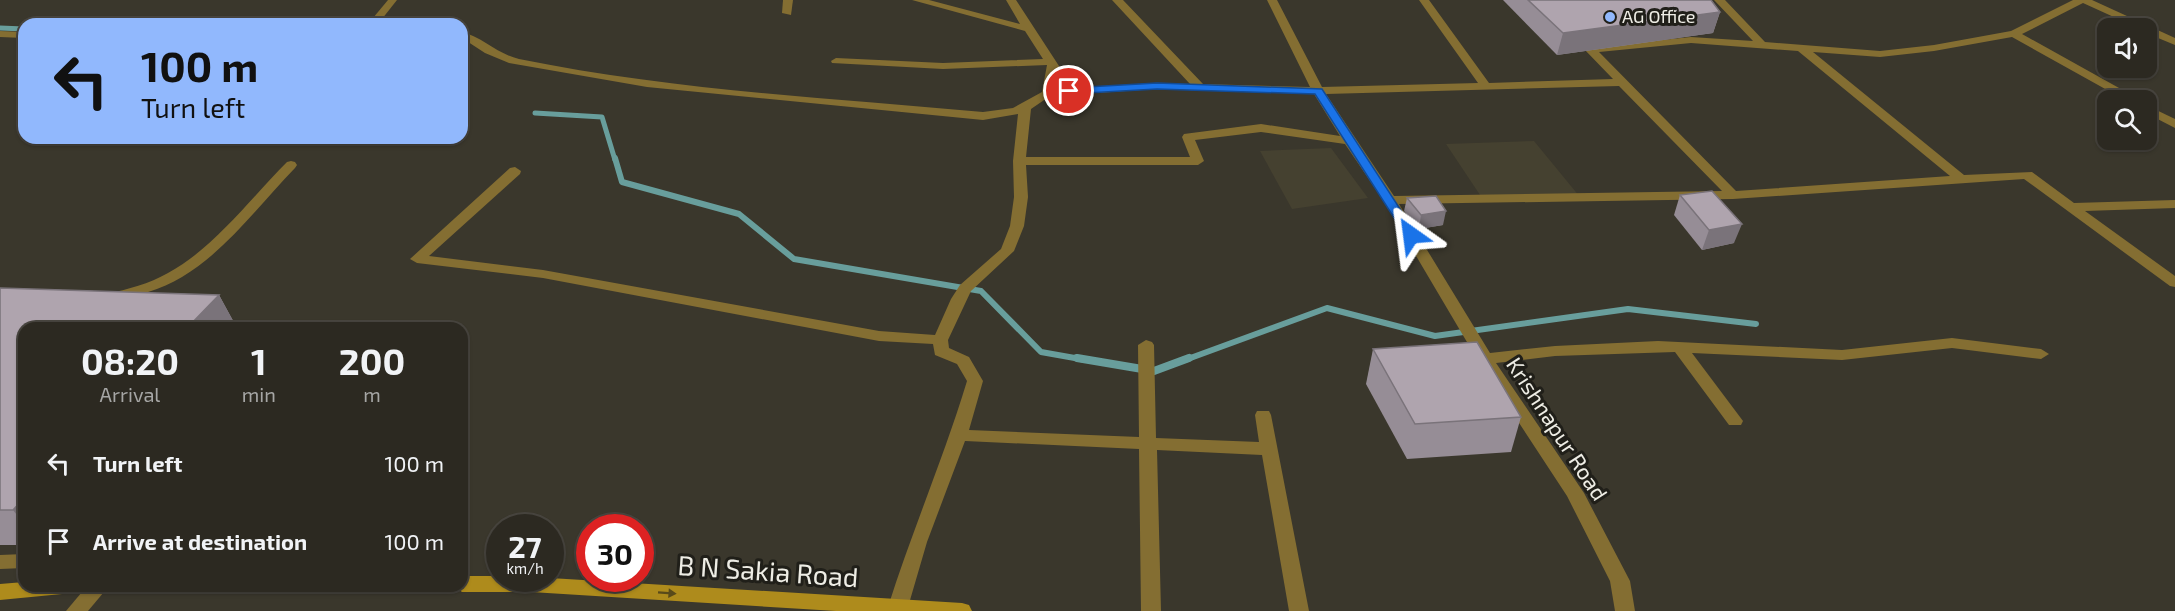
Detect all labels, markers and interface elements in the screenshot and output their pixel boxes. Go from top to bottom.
place label: AG Office [1622,5,1696,27]
marker: AG Office [1603,10,1617,24]
map controls [2097,18,2157,150]
button: sound [2097,18,2157,78]
text: 100 m [141,40,258,90]
icon: left [42,42,120,120]
pin [1043,65,1094,116]
icon: arrive [1052,74,1085,107]
button: search [2097,90,2157,150]
text: Turn left [141,91,245,123]
position arrow [1379,203,1443,267]
text: 08:20 [81,339,179,382]
text: 1 [251,339,267,382]
text: 200 [339,339,405,382]
street label: Krishnapur Road [1502,352,1614,505]
text: Arrival [99,382,160,406]
text: min [242,382,276,406]
text: m [363,382,381,406]
icon: left [42,447,75,480]
text: Turn left [93,450,182,476]
text: 100 m [385,450,444,476]
speed limit sign: 30 [576,514,654,592]
icon: arrive [42,525,75,558]
text: Arrive at destination [93,528,307,554]
text: 100 m [385,528,444,554]
text: 27 [508,528,542,564]
street label: B N Sakia Road [677,548,860,592]
text: km/h [506,559,544,577]
one-way arrow [658,588,677,598]

